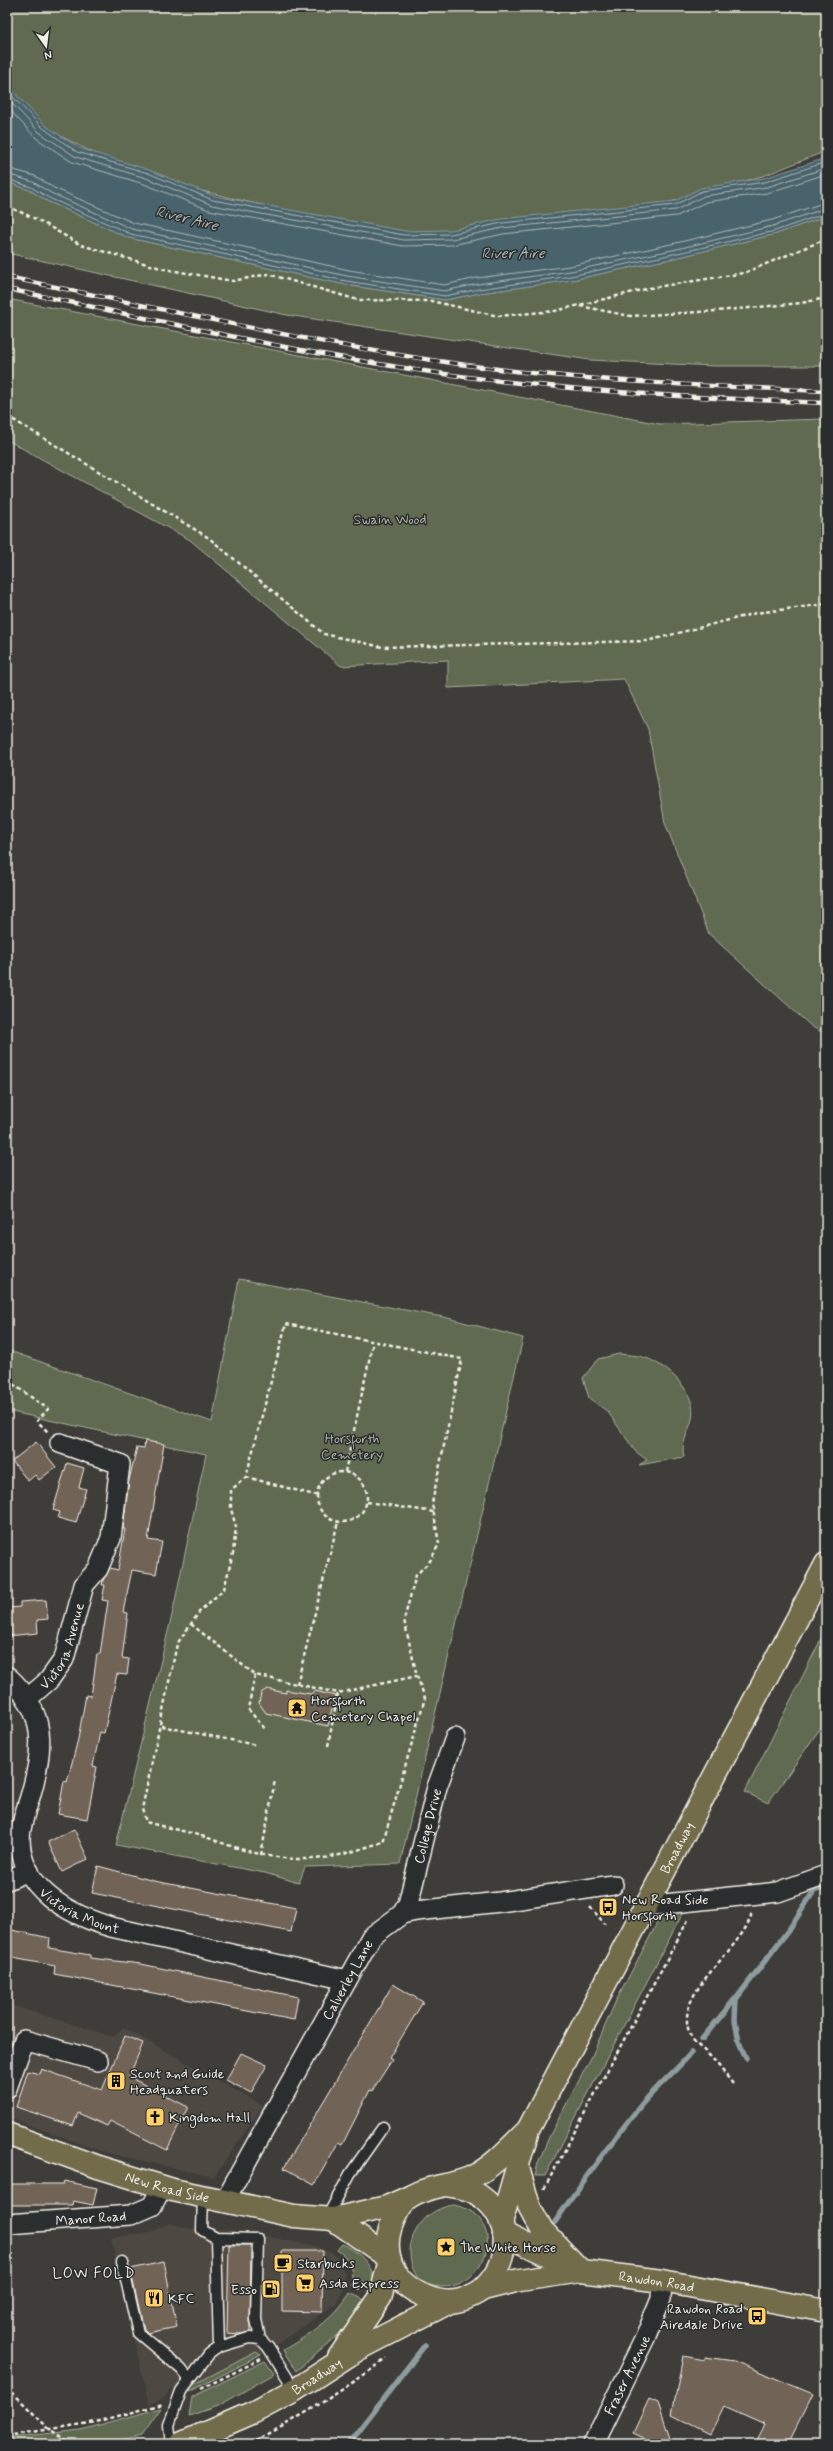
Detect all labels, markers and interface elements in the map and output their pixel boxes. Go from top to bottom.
north arrow [26,26,66,66]
text: N [43,47,53,62]
water label: River Aire [154,202,221,237]
water label: River Aire [481,244,546,264]
park label: Swain Wood [354,511,426,529]
park label: Horsforth Cemetery [321,1430,383,1464]
street label: Victoria Avenue [36,1601,89,1694]
place label: Horsforth Cemetery Chapel [311,1692,415,1726]
temple icon: Horsforth Cemetery Chapel [286,1697,308,1719]
street label: College Drive [410,1787,446,1866]
street label: Broadway [657,1819,699,1877]
street label: Victoria Mount [35,1884,121,1939]
place label: New Road Side Horsforth [622,1891,709,1927]
bus stop icon: New Road Side Horsforth [597,1896,619,1918]
street label: Calverley Lane [319,1937,378,2023]
place label: Scout and Guide Headquaters [130,2065,225,2099]
building icon: Scout and Guide Headquaters [105,2070,127,2092]
church icon: Kingdom Hall [144,2106,166,2128]
place label: Kingdom Hall [169,2109,250,2128]
street label: New Road Side [123,2168,211,2208]
street label: Manor Road [55,2207,127,2230]
place icon: The White Horse [435,2236,457,2258]
place label: The White Horse [460,2239,556,2257]
cafe icon: Starbucks [272,2252,294,2274]
place label: Starbucks [297,2255,355,2273]
district label: LOW FOLD [52,2264,136,2284]
street label: Rawdon Road [618,2268,696,2297]
supermarket icon: Asda Express [294,2272,316,2294]
place label: Asda Express [319,2275,399,2293]
fuel station icon: Esso [260,2278,282,2300]
place label: Esso [231,2281,257,2299]
restaurant icon: KFC [143,2287,165,2309]
place label: KFC [168,2290,194,2308]
place label: Rawdon Road Airedale Drive [660,2300,743,2334]
bus stop icon: Rawdon Road Airedale Drive [746,2305,768,2327]
street label: Fraser Avenue [601,2332,655,2418]
street label: Broadway [289,2354,346,2400]

